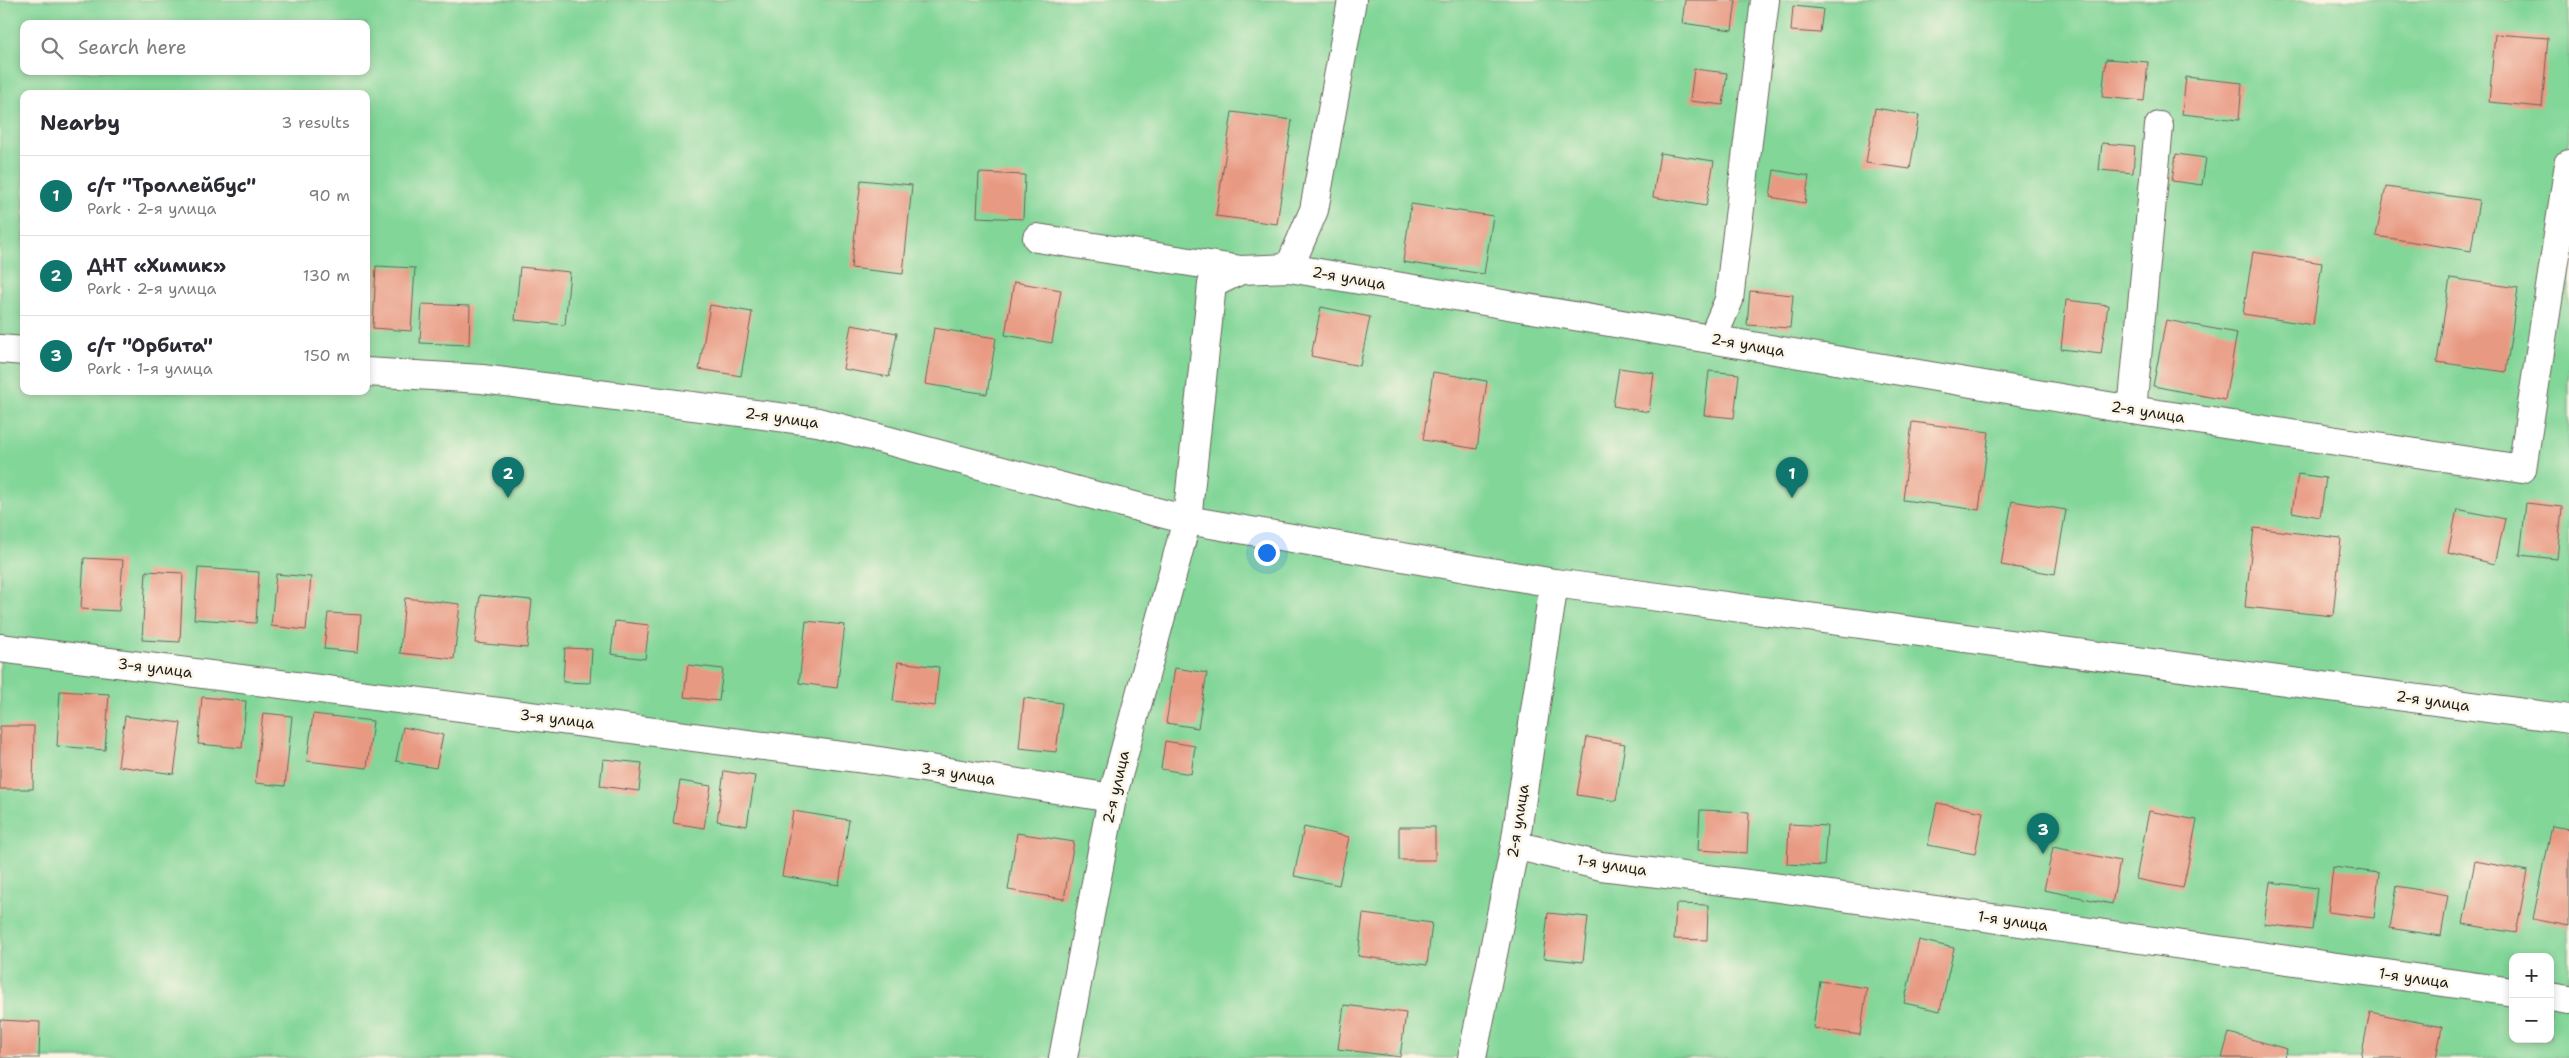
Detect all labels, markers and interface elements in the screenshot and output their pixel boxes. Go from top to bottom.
search box [20,20,370,75]
icon: search [38,34,66,62]
text: Search here [78,35,187,60]
text: Nearby [40,109,120,137]
text: 3 results [281,112,350,133]
text: с/т "Троллейбус" [87,173,256,198]
text: 1 [52,185,60,206]
text: 90 m [309,185,350,206]
text: Park · 2-я улица [87,198,217,219]
text: ДНТ «Химик» [87,253,226,278]
street label: 2-я улица [1311,262,1388,294]
text: 2 [50,265,62,286]
text: 130 m [303,265,350,286]
text: Park · 2-я улица [87,278,217,299]
street label: 2-я улица [1710,329,1787,361]
text: с/т "Орбита" [87,333,213,358]
text: 3 [50,345,62,366]
text: 150 m [303,345,350,366]
text: Park · 1-я улица [87,358,213,379]
street label: 2-я улица [2110,396,2187,428]
street label: 2-я улица [744,403,821,433]
pin: 2 [492,457,524,498]
pin: 1 [1776,457,1808,498]
your location [1254,540,1280,566]
street label: 3-я улица [117,653,194,683]
street label: 2-я улица [2395,686,2472,716]
street label: 3-я улица [519,704,596,734]
street label: 2-я улица [1098,748,1134,825]
street label: 3-я улица [919,758,997,790]
street label: 2-я улица [1502,782,1534,859]
pin: 3 [2027,813,2059,854]
street label: 1-я улица [1576,850,1649,880]
street label: 1-я улица [1977,906,2050,936]
map controls [2509,953,2554,1043]
button: + [2509,953,2554,998]
street label: 1-я улица [2378,963,2451,993]
button: − [2509,998,2554,1043]

